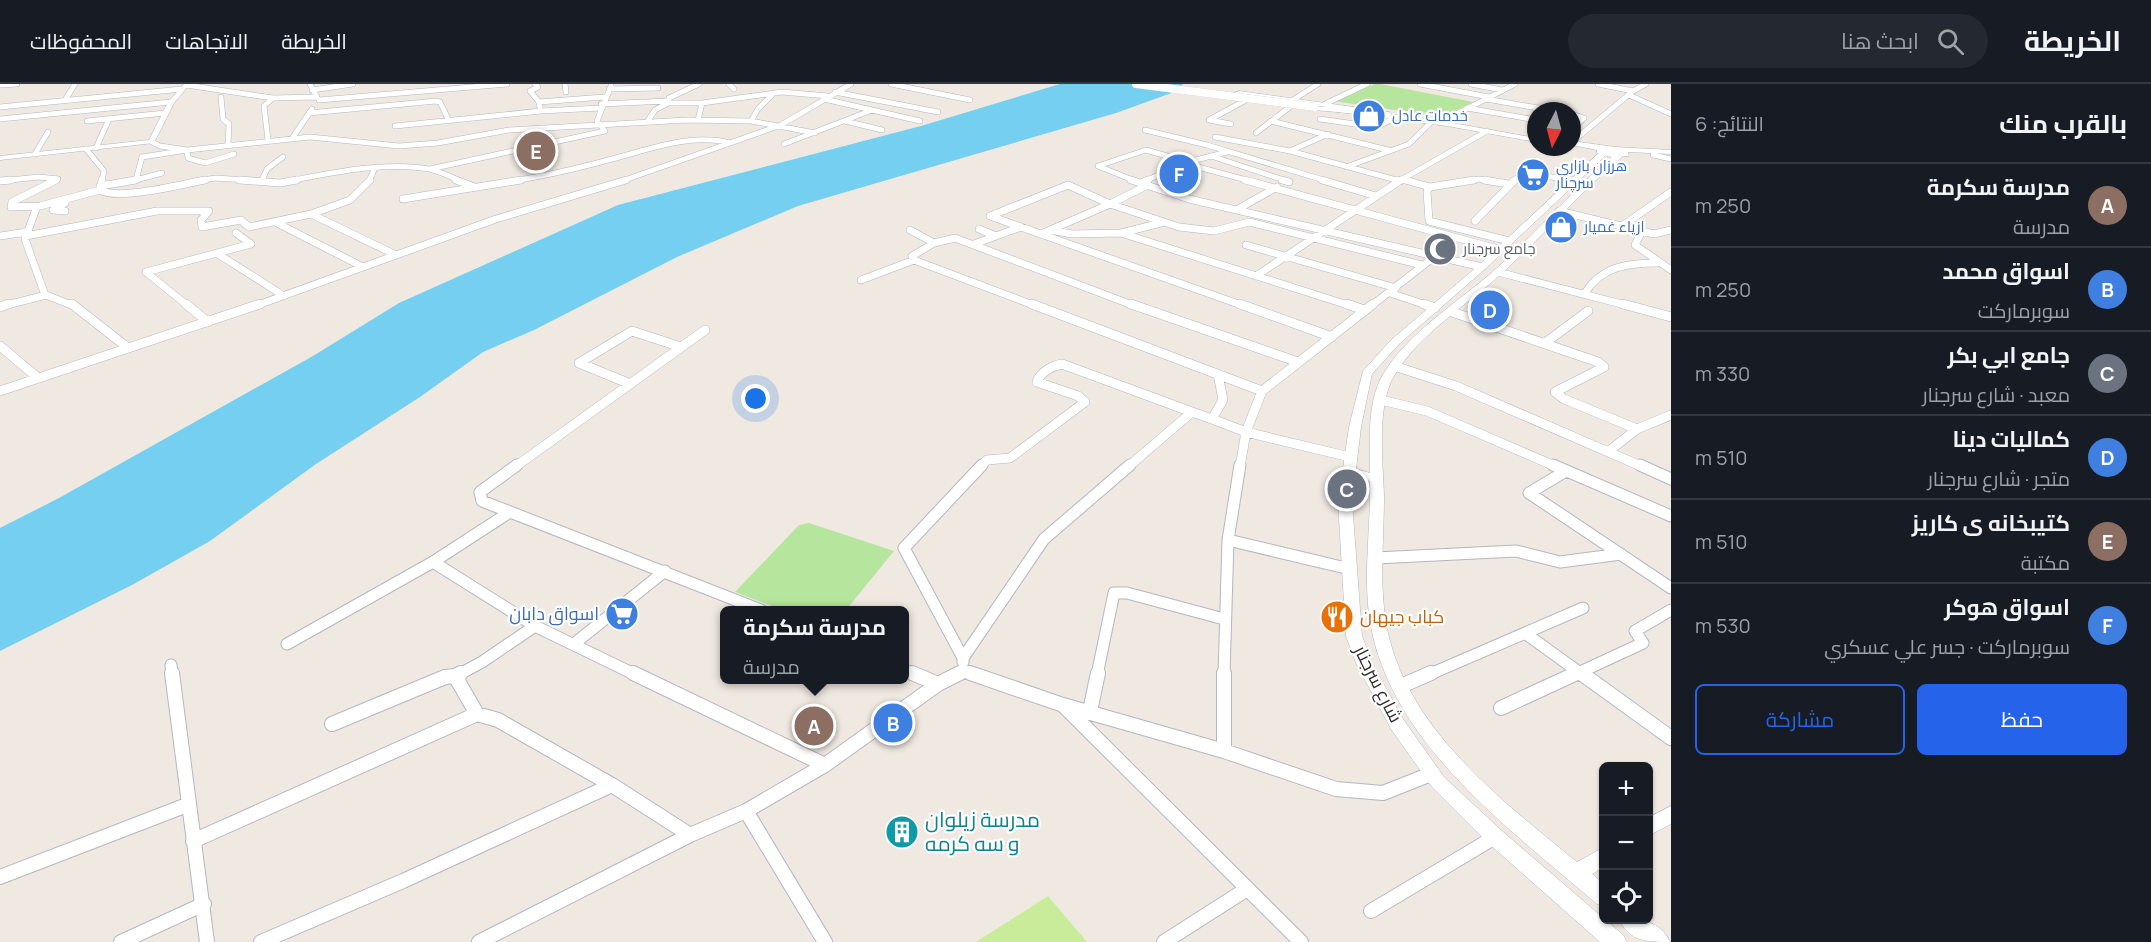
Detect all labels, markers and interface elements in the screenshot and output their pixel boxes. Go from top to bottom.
search box [1568,14,1988,68]
text: الخريطة [2024,21,2121,59]
icon: search [1934,25,1967,58]
text: ابحث هنا [1841,26,1919,56]
text: المحفوظات [30,27,132,55]
text: الاتجاهات [165,27,248,55]
text: الخريطة [281,27,347,55]
shop icon: خدمات عادل [1351,98,1387,134]
north arrow [1527,102,1581,156]
place label: خدمات عادل [1392,105,1468,126]
text: بالقرب منك [1999,105,2127,141]
text: النتائج: 6 [1695,110,1764,137]
pin: E [516,128,556,174]
pin: F [1160,152,1198,196]
place label: هرزان بازاری سرچنار [1555,155,1627,193]
supermarket icon: هرزان بازاری سرچنار [1515,157,1551,193]
text: مدرسة سكرمة [1927,172,2070,202]
text: 250 m [1695,192,1751,219]
text: A [2101,192,2114,219]
shop icon: ازياء غميار [1543,209,1579,245]
text: مدرسة [2013,213,2070,240]
place label: ازياء غميار [1583,216,1645,237]
mosque icon: جامع سرجنار [1422,231,1458,267]
place label: جامع سرجنار [1462,238,1536,260]
text: اسواق محمد [1942,256,2070,286]
text: 250 m [1695,276,1751,303]
text: B [2101,276,2114,303]
pin: D [1470,288,1510,332]
text: سوبرماركت [1978,297,2070,324]
text: جامع ابي بكر [1948,340,2070,370]
text: 330 m [1695,360,1750,387]
text: C [2100,360,2115,387]
text: معبد · شارع سرجنار [1922,381,2070,408]
your location [741,384,770,413]
text: كماليات دينا [1952,424,2070,454]
text: 510 m [1695,444,1748,471]
text: D [2101,444,2115,471]
text: متجر · شارع سرجنار [1928,465,2070,492]
pin: C [1328,466,1366,512]
text: كتيبخانه ى كاريز [1912,508,2070,538]
text: 510 m [1695,528,1748,555]
text: E [2102,528,2113,555]
text: مكتبة [2021,549,2070,576]
text: اسواق هوكر [1944,592,2070,622]
supermarket icon: اسواق دابان [604,596,640,632]
restaurant icon: كباب جيهان [1319,599,1355,635]
place label: اسواق دابان [509,601,599,626]
place label: كباب جيهان [1360,604,1444,628]
popup [720,606,909,684]
text: مدرسة سكرمة [743,612,886,642]
text: 530 m [1695,612,1751,639]
text: F [2102,612,2113,639]
text: سوبرماركت · جسر علي عسكري [1824,633,2070,660]
street label: شارع سرجنار [1348,640,1409,727]
text: مدرسة [743,653,800,680]
button: مشاركة [1695,684,1905,755]
button: حفظ [1917,684,2127,755]
pin: B [874,700,912,746]
pin: A [794,704,834,748]
map controls [1599,762,1653,924]
button: + [1599,762,1653,816]
place label: مدرسة زيلوان و سه كرمه [925,805,1040,857]
building icon: مدرسة زيلوان و سه كرمه [884,814,920,850]
button: − [1599,816,1653,870]
button: locate [1599,870,1653,924]

